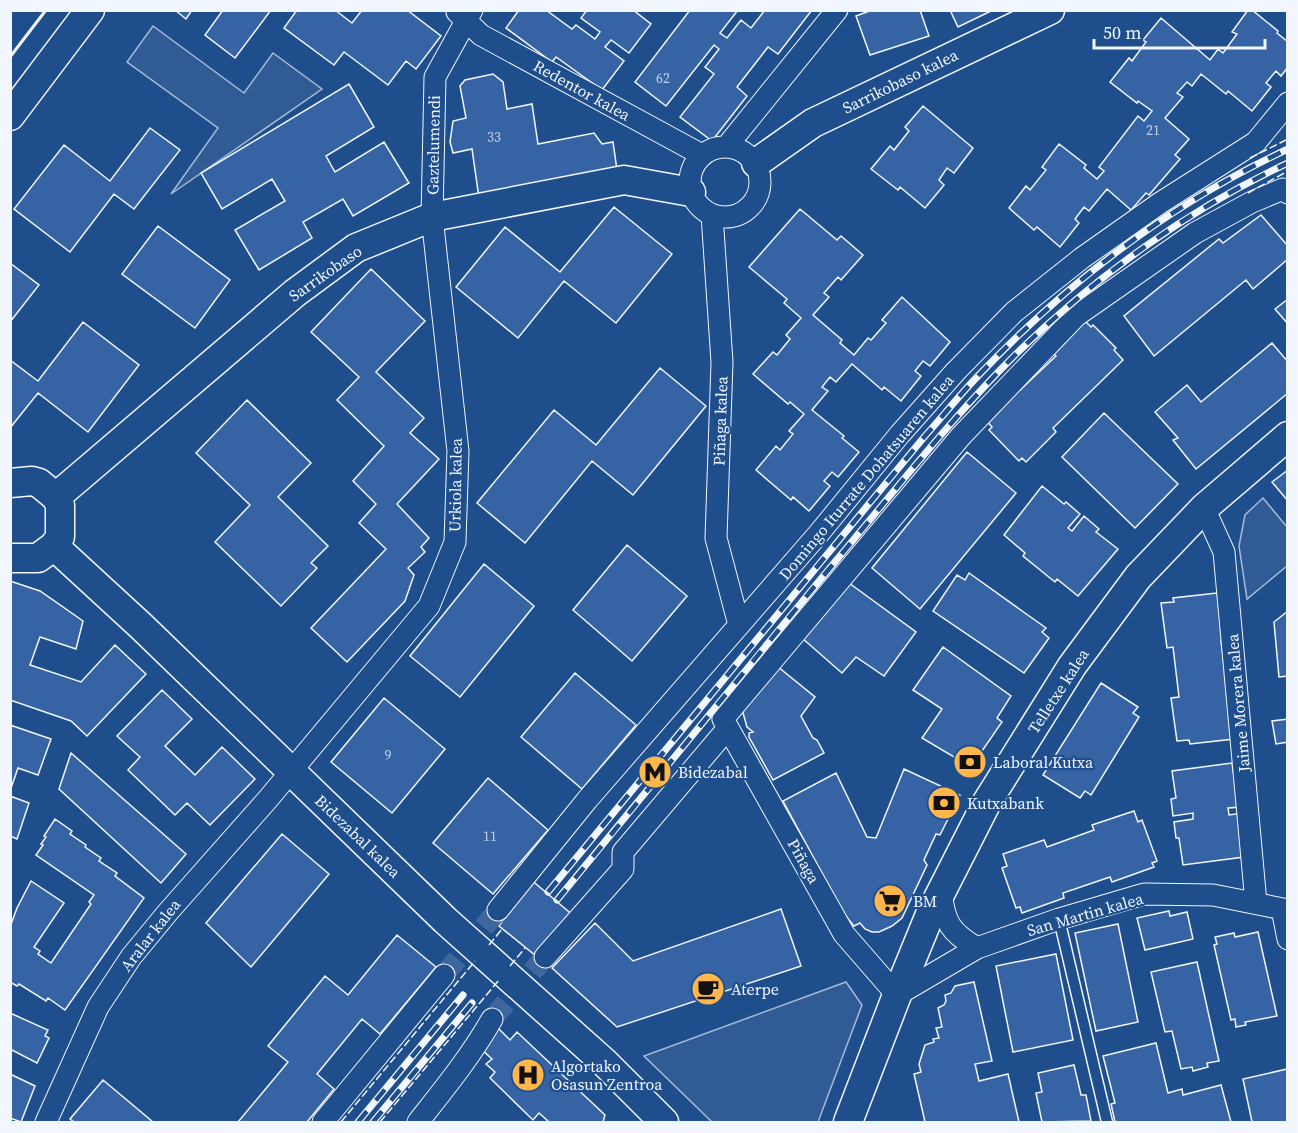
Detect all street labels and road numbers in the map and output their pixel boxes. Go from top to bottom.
street label: Sarrikobaso kalea [838,43,962,119]
street label: Redentor kalea [530,54,635,126]
street label: Gaztelumendi [421,95,445,195]
street label: Sarrikobaso [284,240,366,306]
street label: Domingo Iturrate Dohatsuaren kalea [773,369,959,584]
street label: Piñaga kalea [707,375,733,466]
street label: Urkiola kalea [443,437,467,532]
street label: Jaime Morera kalea [1221,632,1255,774]
street label: Telletxe kalea [1022,644,1094,738]
street label: Bidezabal kalea [310,789,406,883]
street label: Piñaga [783,835,826,888]
street label: San Martin kalea [1024,887,1147,941]
street label: Aralar kalea [115,894,186,976]

